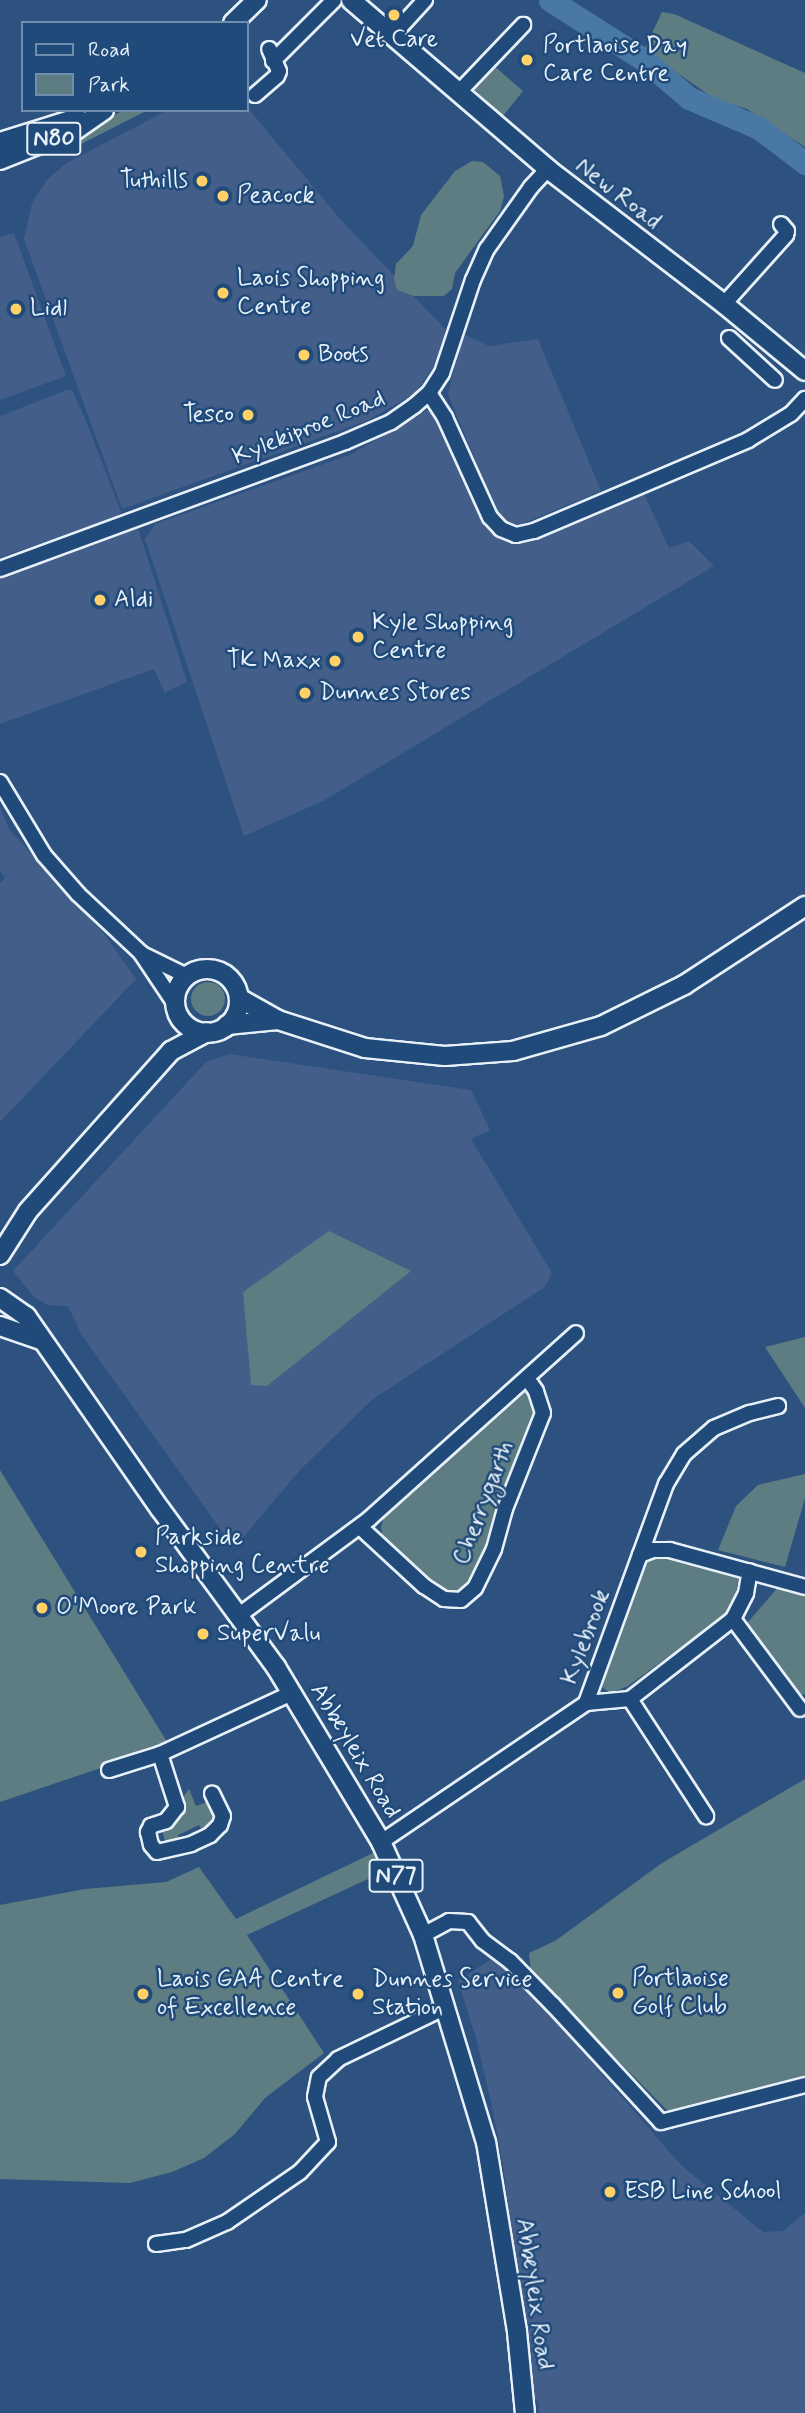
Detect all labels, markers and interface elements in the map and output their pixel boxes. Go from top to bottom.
marker: Vet Care [386,7,402,23]
legend [21,21,248,112]
place label: Vet Care [348,26,440,54]
place label: Portlaoise Day Care Centre [543,32,687,88]
text: Road [88,36,130,64]
marker: Portlaoise Day Care Centre [517,50,537,70]
text: Park [88,71,130,99]
road number: N80 [26,120,82,158]
street label: New Road [571,153,665,235]
place label: Tuthills [120,167,188,195]
marker: Tuthills [194,173,210,189]
place label: Peacock [237,182,315,210]
marker: Peacock [215,188,231,204]
place label: Laois Shopping Centre [237,265,386,321]
marker: Laois Shopping Centre [215,285,231,301]
place label: Lidl [30,295,67,323]
marker: Lidl [8,301,24,317]
place label: Boots [318,341,369,369]
marker: Boots [296,347,312,363]
street label: Kylekiproe Road [230,385,388,471]
place label: Tesco [183,401,234,429]
marker: Tesco [240,407,256,423]
place label: Aldi [114,586,153,614]
marker: Aldi [92,592,108,608]
place label: Kyle Shopping Centre [372,609,513,665]
marker: Kyle Shopping Centre [350,629,366,645]
place label: TK Maxx [226,647,321,675]
marker: TK Maxx [327,653,343,669]
place label: Dunnes Stores [319,679,471,707]
marker: Dunnes Stores [297,685,313,701]
street label: Cherrygarth [447,1437,521,1569]
place label: Parkside Shopping Centre [155,1524,325,1580]
marker: Parkside Shopping Centre [133,1544,149,1560]
street label: Kylebrook [556,1586,616,1688]
place label: O'Moore Park [56,1594,193,1622]
marker: O'Moore Park [34,1600,50,1616]
place label: SuperValu [217,1620,320,1648]
marker: SuperValu [195,1626,211,1642]
street label: Abbeyleix Road [303,1678,407,1824]
road number: N77 [368,1856,424,1896]
place label: Portlaoise Golf Club [632,1965,729,2021]
place label: Laois GAA Centre of Excellence [157,1966,344,2022]
place label: Dunnes Service Station [372,1966,531,2022]
marker: Portlaoise Golf Club [610,1985,626,2001]
marker: Laois GAA Centre of Excellence [135,1986,151,2002]
marker: Dunnes Service Station [350,1986,366,2002]
place label: ESB Line School [624,2178,784,2206]
marker: ESB Line School [602,2184,618,2200]
street label: Abbeyleix Road [509,2216,559,2372]

